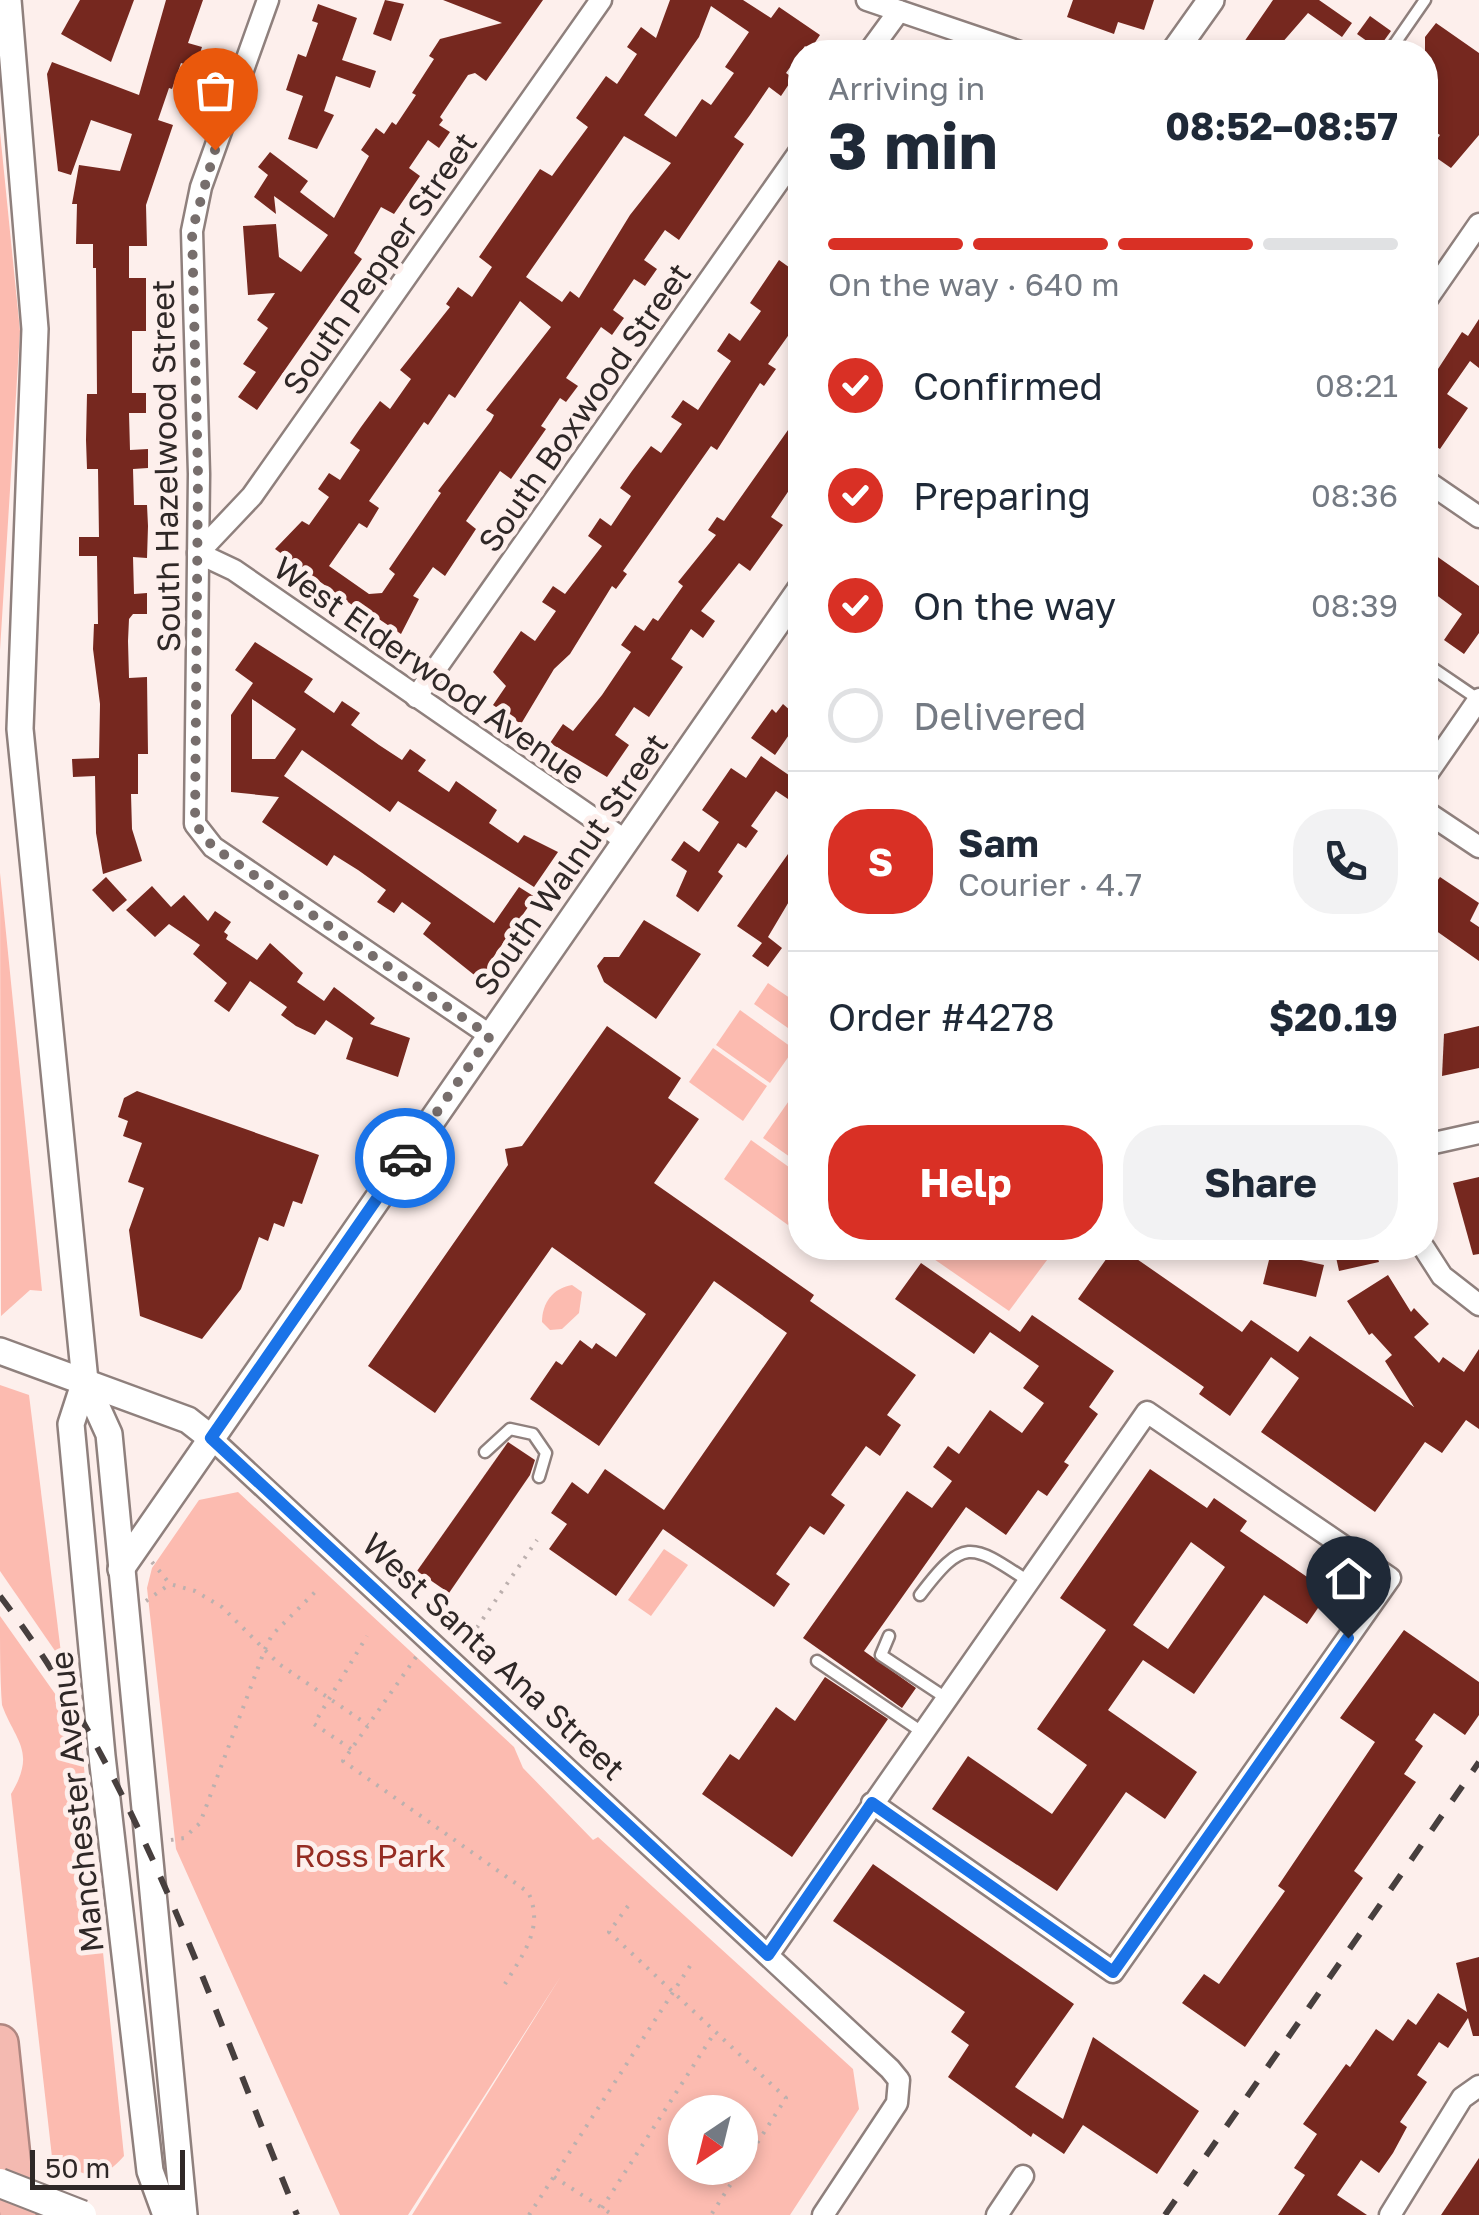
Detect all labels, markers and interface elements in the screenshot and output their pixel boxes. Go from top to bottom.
pin [173,48,258,151]
icon: bag [188,63,243,118]
text: Arriving in [828,69,985,107]
text: 08:52–08:57 [1165,103,1398,148]
text: 3 min [828,105,998,183]
street label: South Pepper Street [274,124,484,402]
street label: South Boxwood Street [470,255,698,559]
text: On the way · 640 m [828,265,1120,303]
street label: South Hazelwood Street [143,279,187,653]
icon: check [828,358,883,413]
text: Confirmed [913,363,1103,408]
text: 08:21 [1315,366,1398,404]
icon: check [828,468,883,523]
text: Preparing [913,473,1091,518]
text: 08:36 [1311,476,1398,514]
street label: West Elderwood Avenue [267,548,593,792]
icon: check [828,578,883,633]
text: On the way [913,583,1116,628]
text: 08:39 [1311,586,1398,624]
text: Delivered [913,693,1086,738]
street label: South Walnut Street [465,725,675,1003]
button: phone [1293,809,1398,914]
text: Sam [958,820,1039,865]
text: S [868,839,893,884]
text: Courier · 4.7 [958,865,1142,903]
text: Order #4278 [828,994,1055,1039]
text: $20.19 [1269,994,1398,1039]
courier [355,1108,455,1208]
button: Help [828,1125,1103,1240]
button: Share [1123,1125,1398,1240]
icon: car [378,1131,433,1186]
street label: West Santa Ana Street [355,1525,633,1787]
pin [1306,1536,1391,1639]
icon: home [1321,1551,1376,1606]
street label: Manchester Avenue [41,1649,111,1955]
park label: Ross Park [294,1836,446,1874]
north arrow [668,2095,758,2185]
map controls [668,2095,758,2185]
scale bar [30,2145,185,2190]
text: 50 m [45,2151,110,2184]

